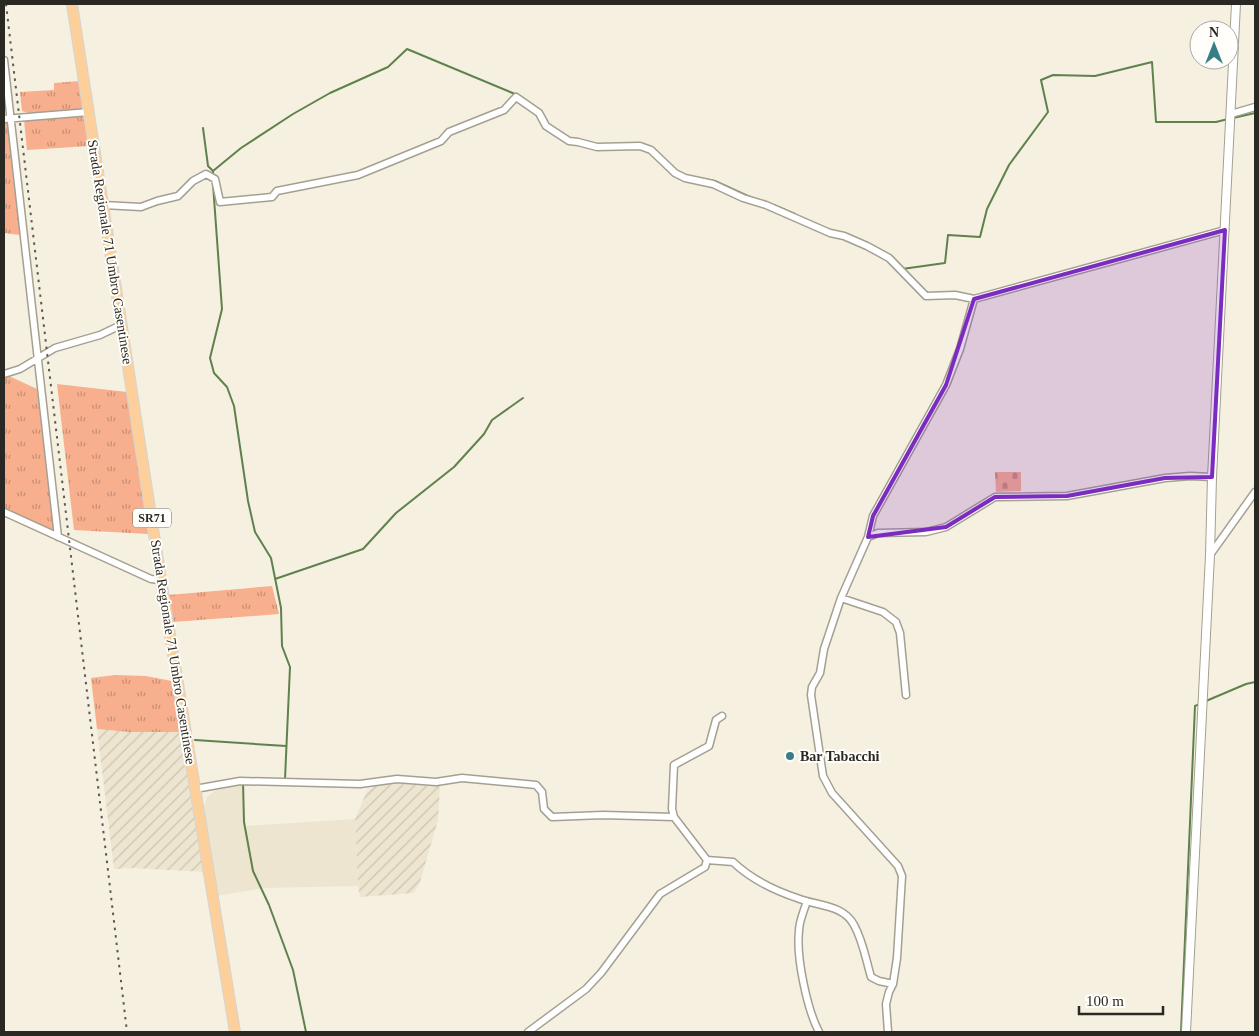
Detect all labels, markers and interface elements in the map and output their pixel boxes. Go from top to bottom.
north arrow [1189,20,1239,70]
text: N [1209,25,1219,40]
street label: Strada Regionale 71 Umbro Casentinese [85,139,135,365]
road number: SR71 [133,508,171,528]
street label: Strada Regionale 71 Umbro Casentinese [148,539,198,765]
place label: Bar Tabacchi [800,749,880,764]
marker: Bar Tabacchi [784,750,796,762]
scale bar [1079,984,1163,1016]
text: 100 m [1086,993,1124,1009]

